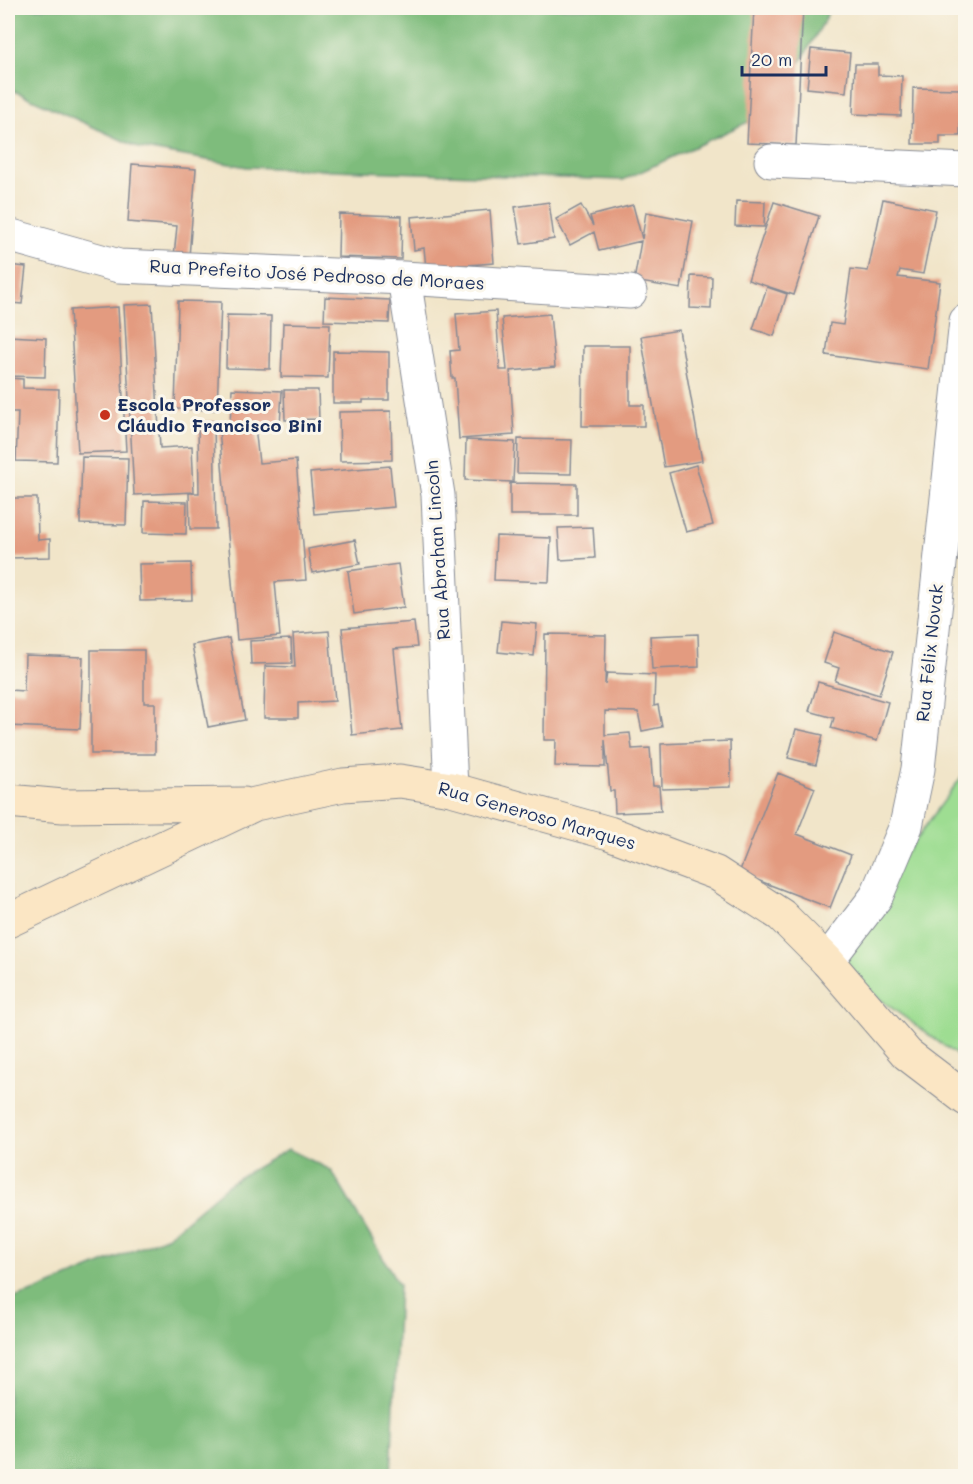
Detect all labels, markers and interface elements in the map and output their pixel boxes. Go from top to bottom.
scale bar [742,39,826,77]
text: 20 m [751,47,792,71]
street label: Rua Prefeito José Pedroso de Moraes [149,253,485,295]
place label: Escola Professor Cláudio Francisco Bini [117,392,323,437]
marker: Escola Professor Cláudio Francisco Bini [98,408,112,422]
street label: Rua Abrahan Lincoln [419,459,455,641]
street label: Rua Félix Novak [910,583,948,723]
street label: Rua Generoso Marques [436,775,639,855]

